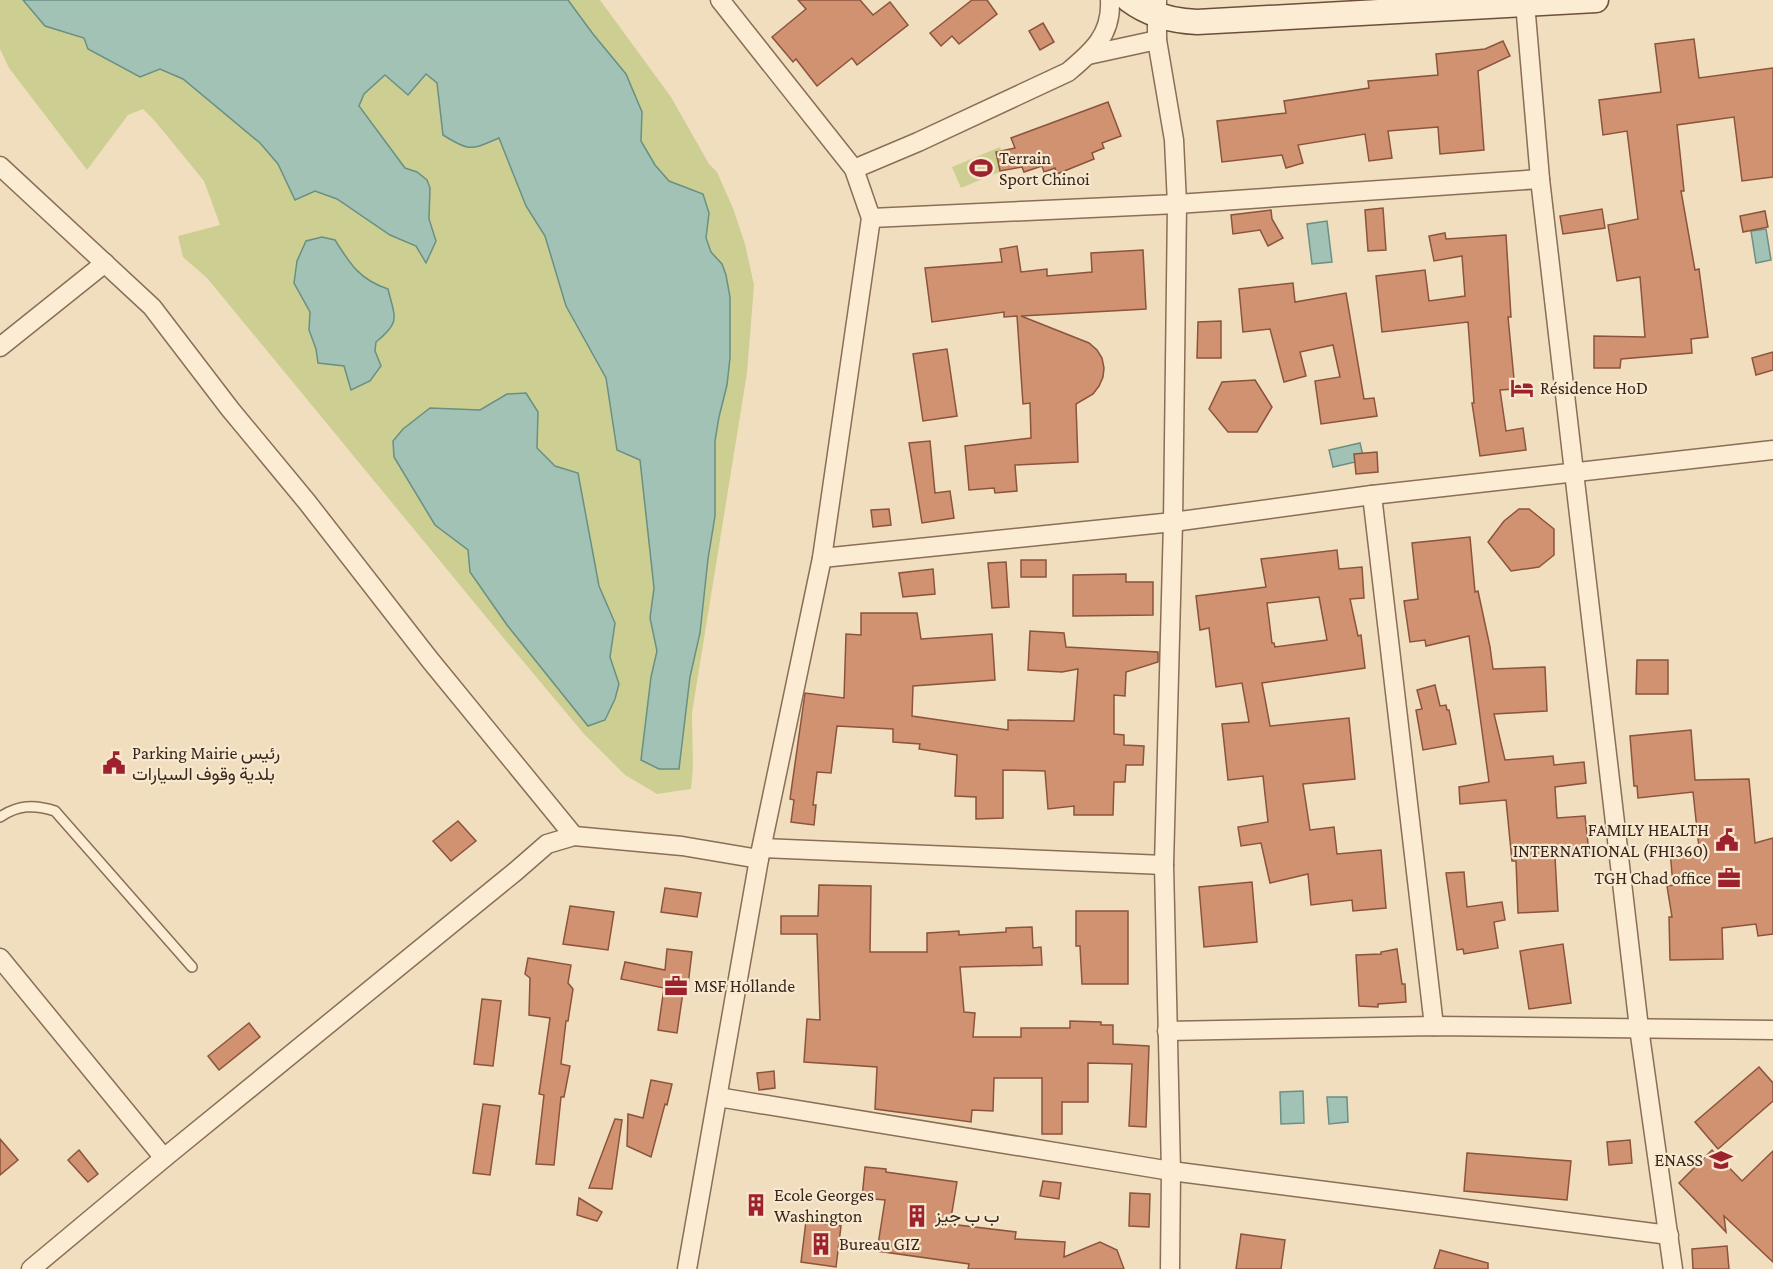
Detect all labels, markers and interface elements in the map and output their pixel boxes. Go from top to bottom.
place label: Terrain Sport Chinoi [999,148,1090,189]
sports icon: Terrain Sport Chinoi [968,155,994,181]
hotel icon: Résidence HoD [1509,375,1535,401]
place label: Résidence HoD [1540,378,1648,398]
place label: Parking Mairie رئيس بلدية وقوف السيارات [132,743,280,785]
public building icon: Parking Mairie رئيس بلدية وقوف السيارات [101,750,127,776]
place label: FAMILY HEALTH INTERNATIONAL (FHI360) [1513,820,1709,862]
public building icon: FAMILY HEALTH INTERNATIONAL (FHI360) [1714,827,1740,853]
office icon: TGH Chad office [1716,865,1742,891]
place label: TGH Chad office [1594,868,1711,888]
office icon: MSF Hollande [663,973,689,999]
place label: MSF Hollande [694,976,795,996]
school or university icon: ENASS [1708,1147,1734,1173]
place label: ENASS [1654,1150,1703,1170]
place label: Ecole Georges Washington [774,1185,874,1226]
building icon: Ecole Georges Washington [743,1192,769,1218]
building icon: ب ب جيز [904,1203,930,1229]
place label: ب ب جيز [934,1206,999,1227]
building icon: Bureau GIZ [808,1231,834,1257]
place label: Bureau GIZ [839,1234,920,1254]

